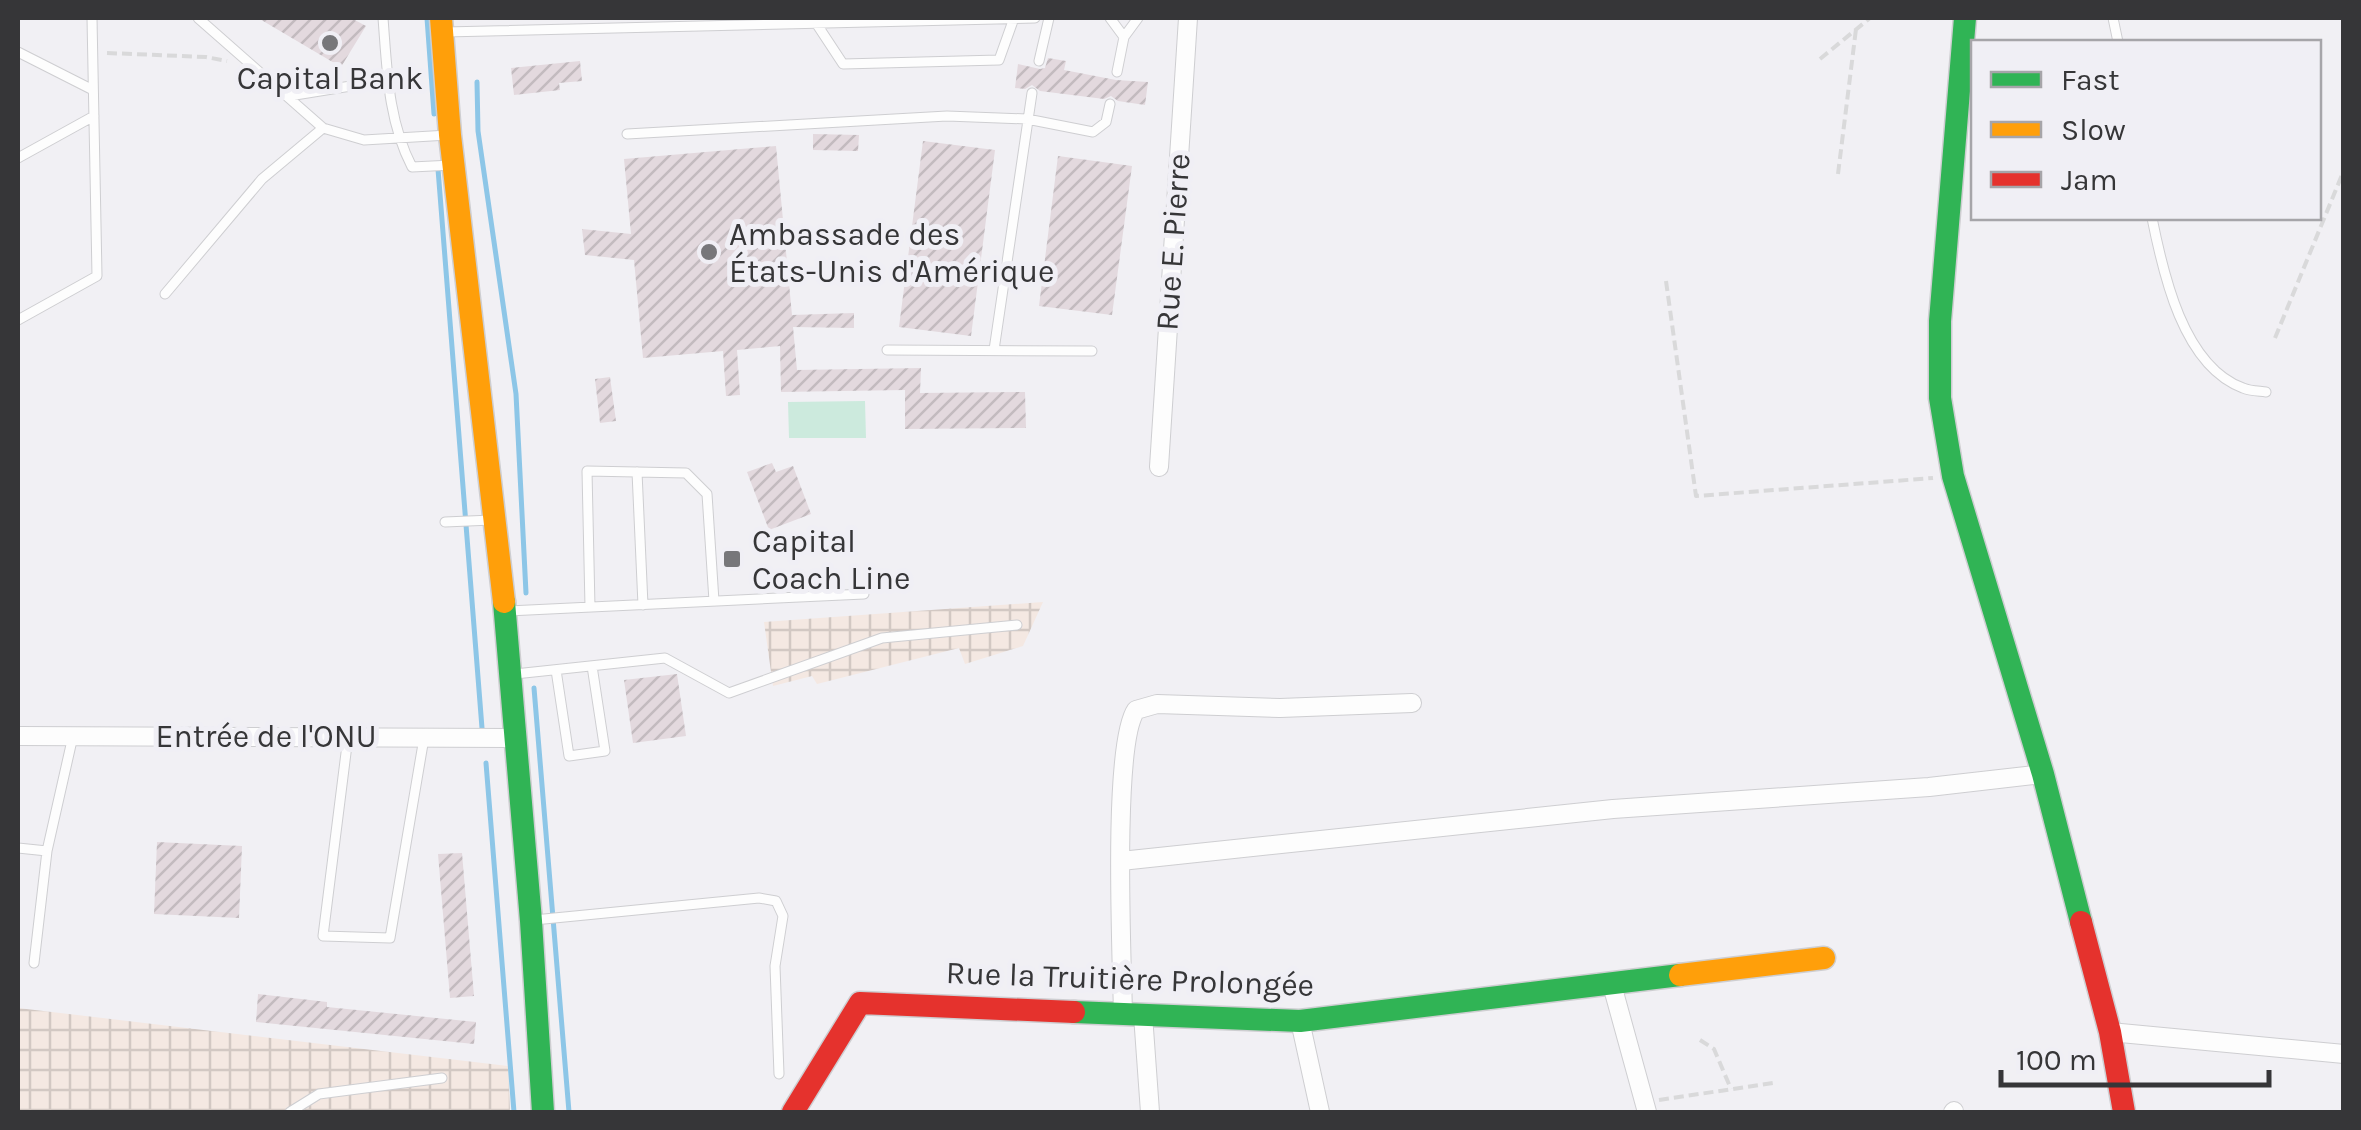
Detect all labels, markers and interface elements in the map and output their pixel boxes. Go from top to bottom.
marker: Capital Bank [319,32,341,54]
legend [1971,40,2321,220]
place label: Capital Bank [237,60,423,97]
text: Fast [2061,62,2120,98]
text: Slow [2061,112,2126,148]
street label: Rue E. Pierre [1148,152,1198,332]
text: Jam [2061,162,2118,198]
place label: Ambassade des États-Unis d'Amérique [729,216,1054,290]
marker: Ambassade des États-Unis d'Amérique [698,241,720,263]
place label: Capital Coach Line [752,523,910,597]
marker: Capital Coach Line [721,548,743,570]
street label: Entrée de l'ONU [155,718,377,755]
street label: Rue la Truitière Prolongée [945,954,1315,1004]
scale bar [2001,1025,2268,1087]
text: 100 m [2016,1042,2097,1078]

